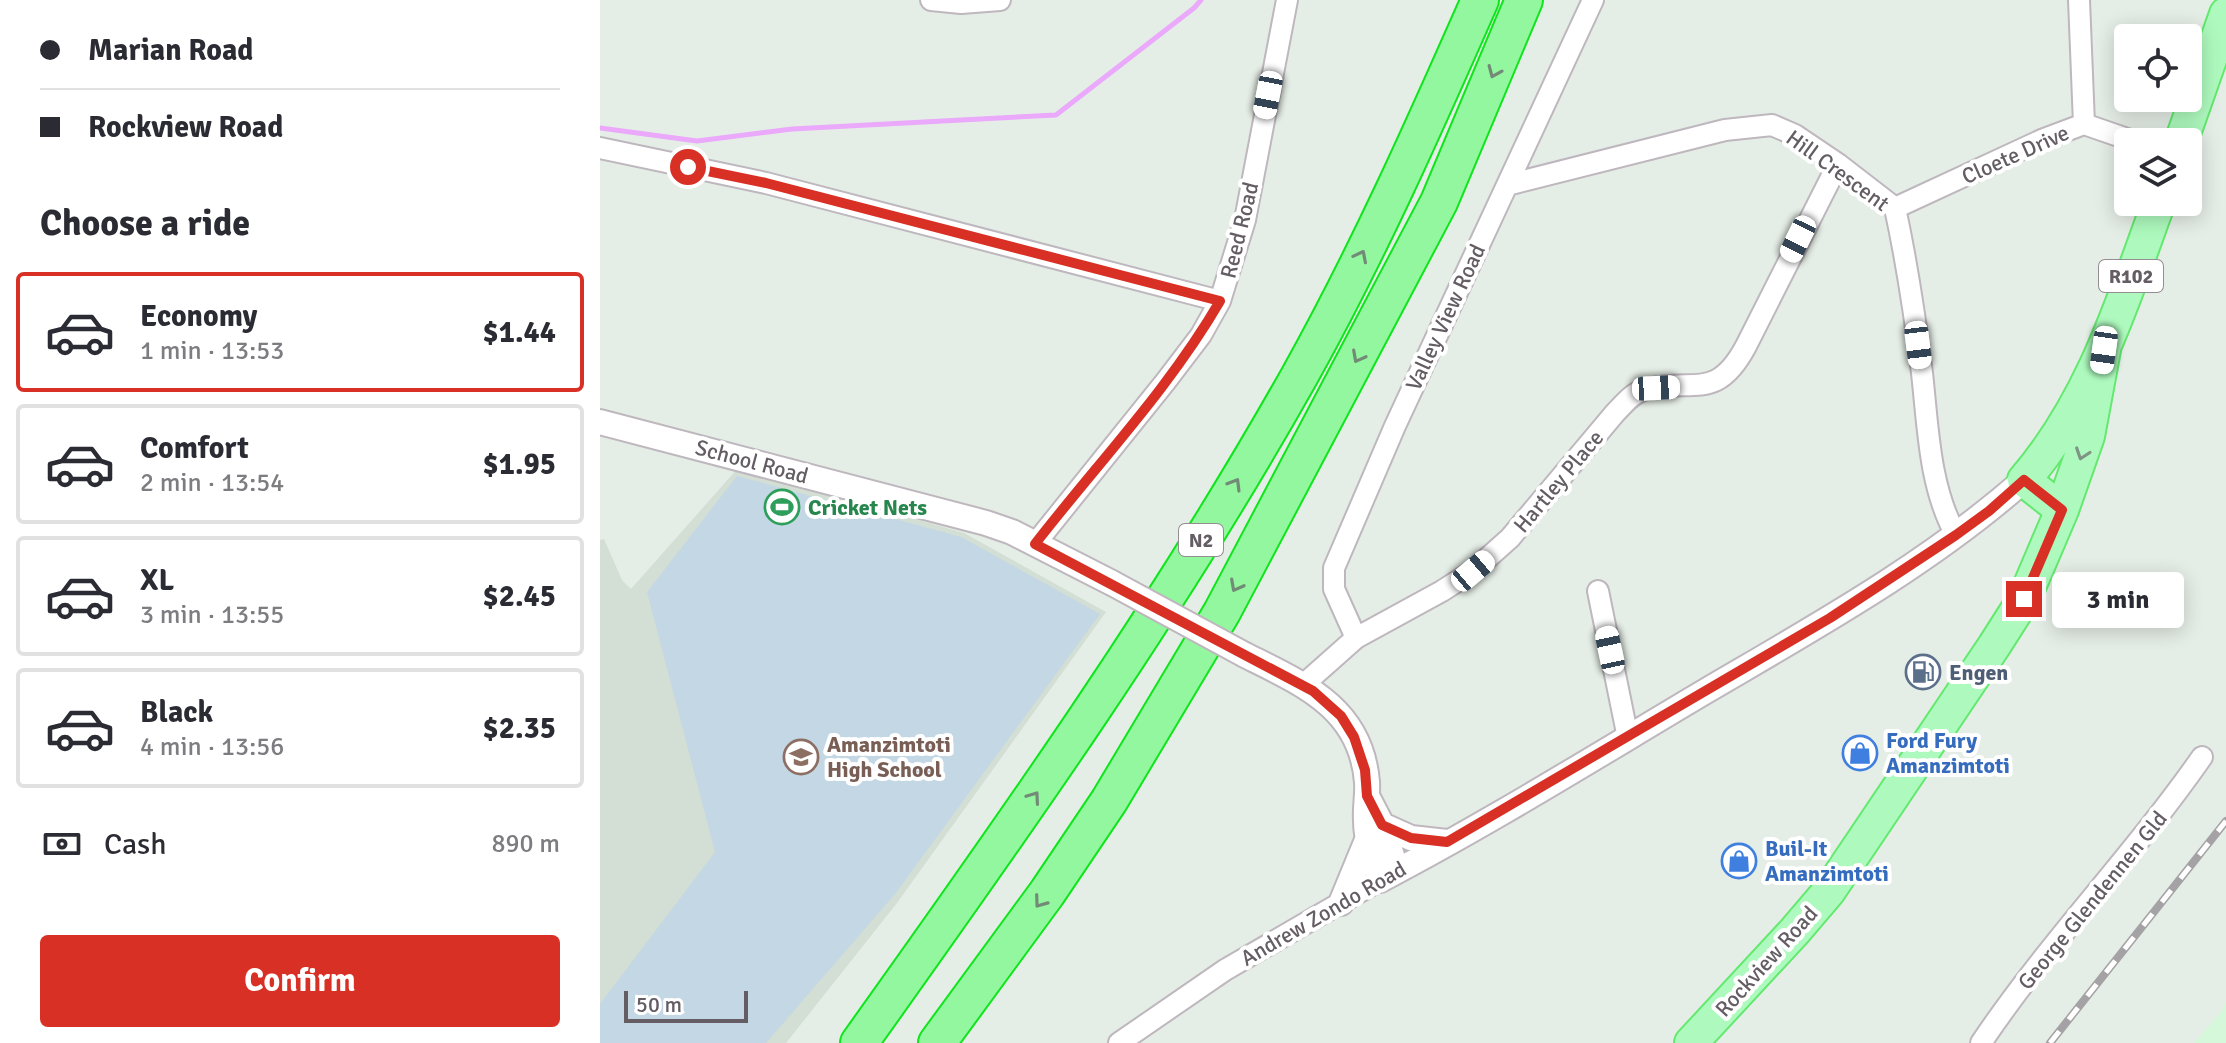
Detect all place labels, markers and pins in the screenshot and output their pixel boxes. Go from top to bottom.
sports icon: Cricket Nets [763,488,801,526]
place label: Cricket Nets [808,494,927,521]
fuel station icon: Engen [1904,653,1942,691]
place label: Engen [1949,659,2008,686]
place label: Ford Fury Amanzimtoti [1886,727,2010,779]
place label: Amanzimtoti High School [827,731,951,783]
shop icon: Ford Fury Amanzimtoti [1841,734,1879,772]
school or university icon: Amanzimtoti High School [782,738,820,776]
place label: Buil-It Amanzimtoti [1765,835,1889,887]
shop icon: Buil-It Amanzimtoti [1720,842,1758,880]

